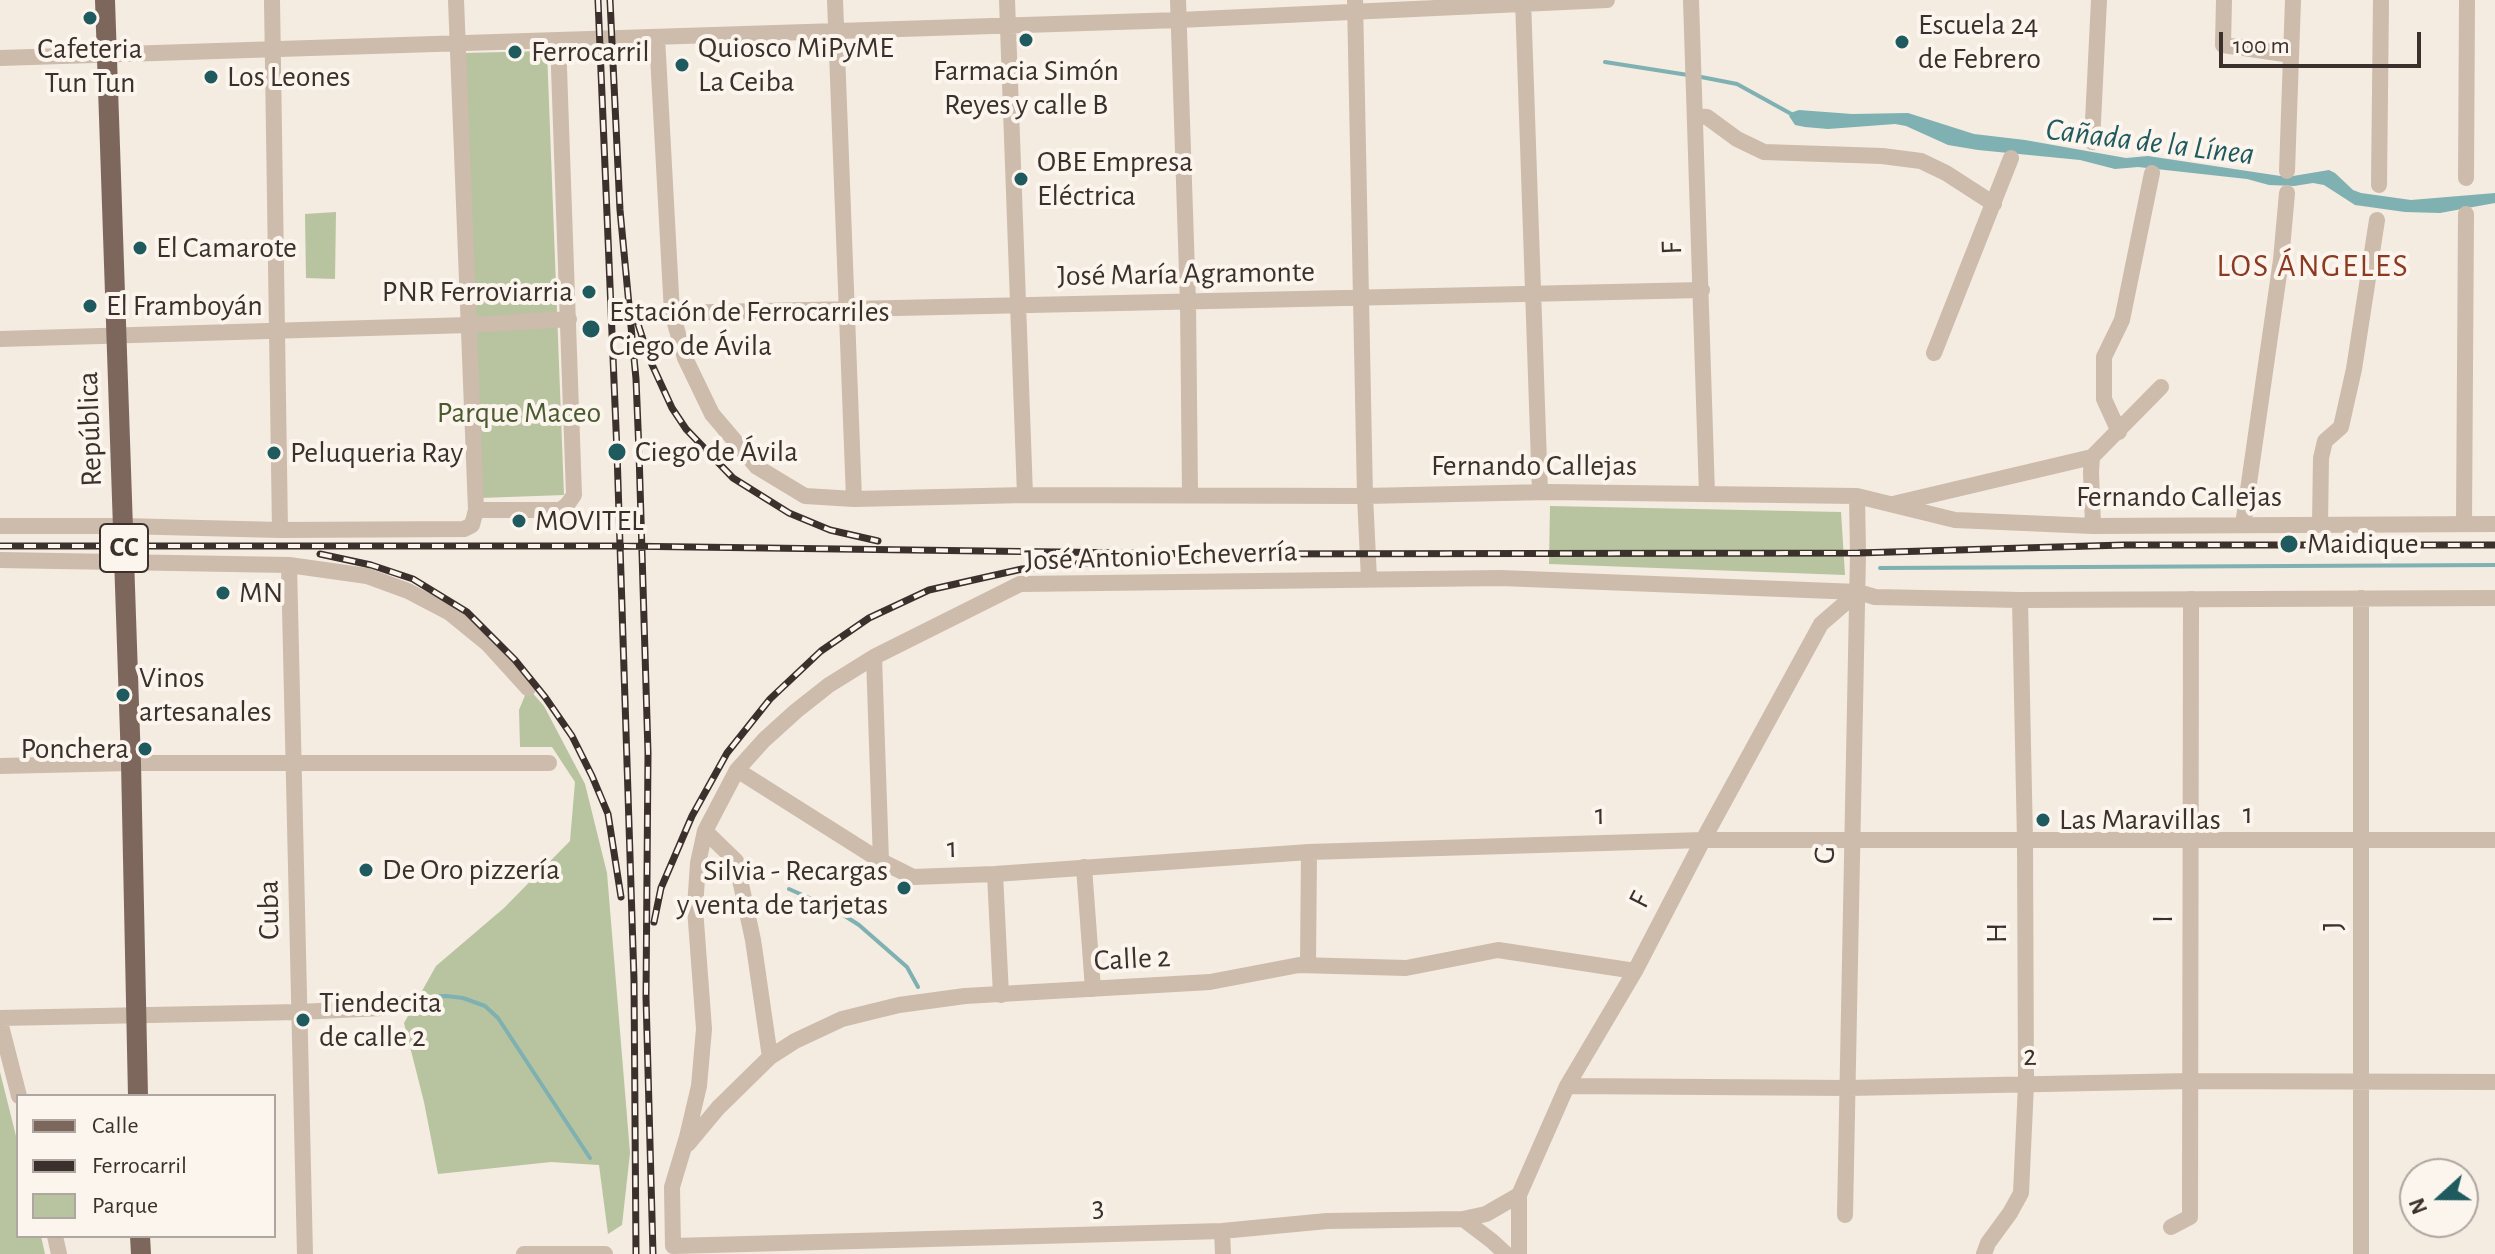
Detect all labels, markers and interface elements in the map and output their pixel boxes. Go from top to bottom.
place label: Escuela 24 de Febrero [1918,7,2041,78]
marker: Cafeteria Tun Tun [81,9,99,27]
scale bar [2223,16,2425,66]
place label: Quiosco MiPyME La Ceiba [698,30,894,100]
place label: Cafeteria Tun Tun [37,31,143,102]
marker: Farmacia Simón Reyes y calle B [1017,31,1035,49]
marker: Escuela 24 de Febrero [1893,33,1911,51]
place label: Ferrocarril [531,34,650,70]
text: 100 m [2233,34,2290,58]
marker: Ferrocarril [506,43,524,61]
place label: Farmacia Simón Reyes y calle B [933,53,1119,124]
marker: Quiosco MiPyME La Ceiba [673,56,691,74]
place label: Los Leones [227,59,351,95]
marker: Los Leones [202,68,220,86]
water label: Cañada de la Línea [2044,110,2256,174]
place label: OBE Empresa Eléctrica [1037,144,1193,214]
marker: OBE Empresa Eléctrica [1012,170,1030,188]
place label: El Camarote [156,230,297,266]
marker: El Camarote [131,239,149,257]
street label: F [1654,241,1690,255]
district label: LOS ÁNGELES [2216,247,2410,285]
street label: José María Agramonte [1057,254,1315,294]
place label: PNR Ferroviarria [382,274,573,310]
marker: PNR Ferroviarria [580,283,598,301]
place label: El Framboyán [106,288,263,324]
place label: Estación de Ferrocarriles Ciego de Ávila [609,294,890,364]
marker: El Framboyán [81,297,99,315]
marker: Estación de Ferrocarriles Ciego de Ávila [580,318,602,340]
street label: República [70,371,110,487]
park label: Parque Maceo [437,395,601,431]
place label: Ciego de Ávila [635,434,798,470]
place label: Peluqueria Ray [290,435,463,471]
marker: Ciego de Ávila [606,441,628,463]
marker: Peluqueria Ray [265,444,283,462]
street label: Fernando Callejas [1431,448,1637,484]
street label: Fernando Callejas [2076,479,2282,515]
place label: MOVITEL [535,503,643,539]
marker: MOVITEL [510,512,528,530]
road number: CC [100,524,148,572]
place label: Maidique [2307,526,2419,562]
street label: José Antonio Echeverría [1024,533,1298,579]
marker: Maidique [2278,533,2300,555]
place label: MN [239,575,283,611]
marker: MN [214,584,232,602]
place label: Vinos artesanales [139,660,272,730]
marker: Vinos artesanales [114,686,132,704]
place label: Ponchera [21,731,129,767]
marker: Ponchera [136,740,154,758]
street label: 1 [2243,796,2253,832]
street label: 1 [1595,797,1605,833]
place label: Las Maravillas [2059,802,2221,838]
marker: Las Maravillas [2034,811,2052,829]
street label: 1 [946,830,958,866]
street label: G [1807,846,1843,864]
place label: De Oro pizzería [382,852,560,888]
place label: Silvia - Recargas y venta de tarjetas [677,853,888,924]
marker: De Oro pizzería [357,861,375,879]
marker: Silvia - Recargas y venta de tarjetas [895,879,913,897]
street label: Cuba [250,880,288,940]
street label: F [1621,886,1659,914]
street label: I [2145,915,2181,923]
street label: J [2315,921,2351,931]
street label: H [1979,923,2015,943]
street label: Calle 2 [1093,939,1171,979]
place label: Tiendecita de calle 2 [319,985,442,1056]
marker: Tiendecita de calle 2 [294,1011,312,1029]
street label: 2 [2023,1038,2037,1074]
legend [16,1094,276,1238]
text: Calle [92,1114,139,1138]
text: Ferrocarril [92,1154,187,1178]
north arrow [2399,1158,2479,1238]
street label: 3 [1091,1189,1105,1225]
text: Parque [92,1194,158,1218]
text: N [2405,1195,2431,1217]

